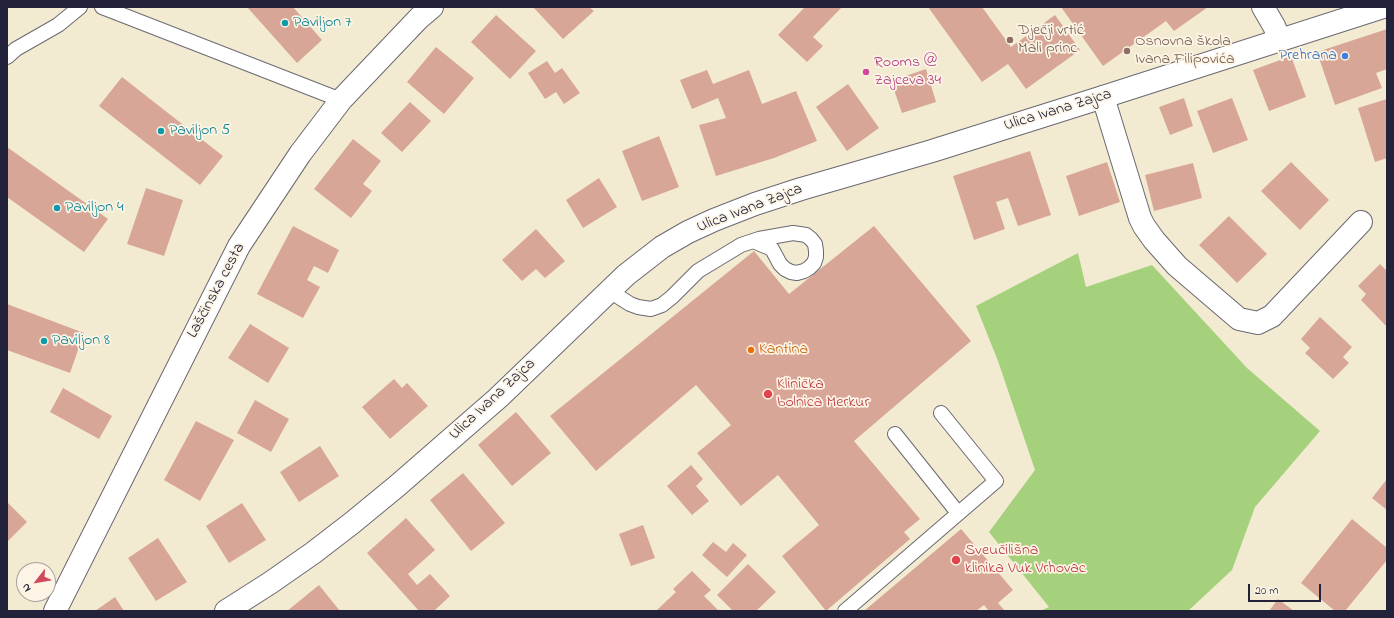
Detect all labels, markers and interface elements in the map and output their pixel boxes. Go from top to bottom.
place label: Paviljon 7 [293,13,352,33]
marker: Paviljon 7 [280,18,290,28]
place label: Dječji vrtić Mali princ [1018,21,1084,59]
place label: Osnovna škola Ivana Filipovića [1135,32,1235,70]
marker: Dječji vrtić Mali princ [1005,35,1015,45]
marker: Osnovna škola Ivana Filipovića [1122,46,1132,56]
place label: Prehrana [1279,46,1337,66]
marker: Prehrana [1340,51,1350,61]
place label: Rooms @ Zajceva 34 [874,53,941,91]
marker: Rooms @ Zajceva 34 [861,67,871,77]
street label: Ulica Ivana Zajca [1002,86,1114,136]
place label: Paviljon 5 [169,121,230,141]
marker: Paviljon 5 [156,126,166,136]
street label: Ulica Ivana Zajca [695,180,805,238]
place label: Paviljon 4 [65,198,124,218]
marker: Paviljon 4 [52,203,62,213]
street label: Laščinska cesta [184,240,250,342]
place label: Paviljon 8 [52,331,110,351]
marker: Paviljon 8 [39,336,49,346]
place label: Kantina [759,340,808,360]
marker: Kantina [746,345,756,355]
street label: Ulica Ivana Zajca [446,355,540,445]
place label: Klinička bolnica Merkur [777,375,869,413]
marker: Klinička bolnica Merkur [762,388,774,400]
place label: Sveučilišna klinika Vuk Vrhovac [965,541,1086,579]
marker: Sveučilišna klinika Vuk Vrhovac [950,554,962,566]
north arrow [16,562,56,602]
scale bar [1250,576,1323,602]
text: N [18,580,35,595]
text: 20 m [1255,582,1278,600]

